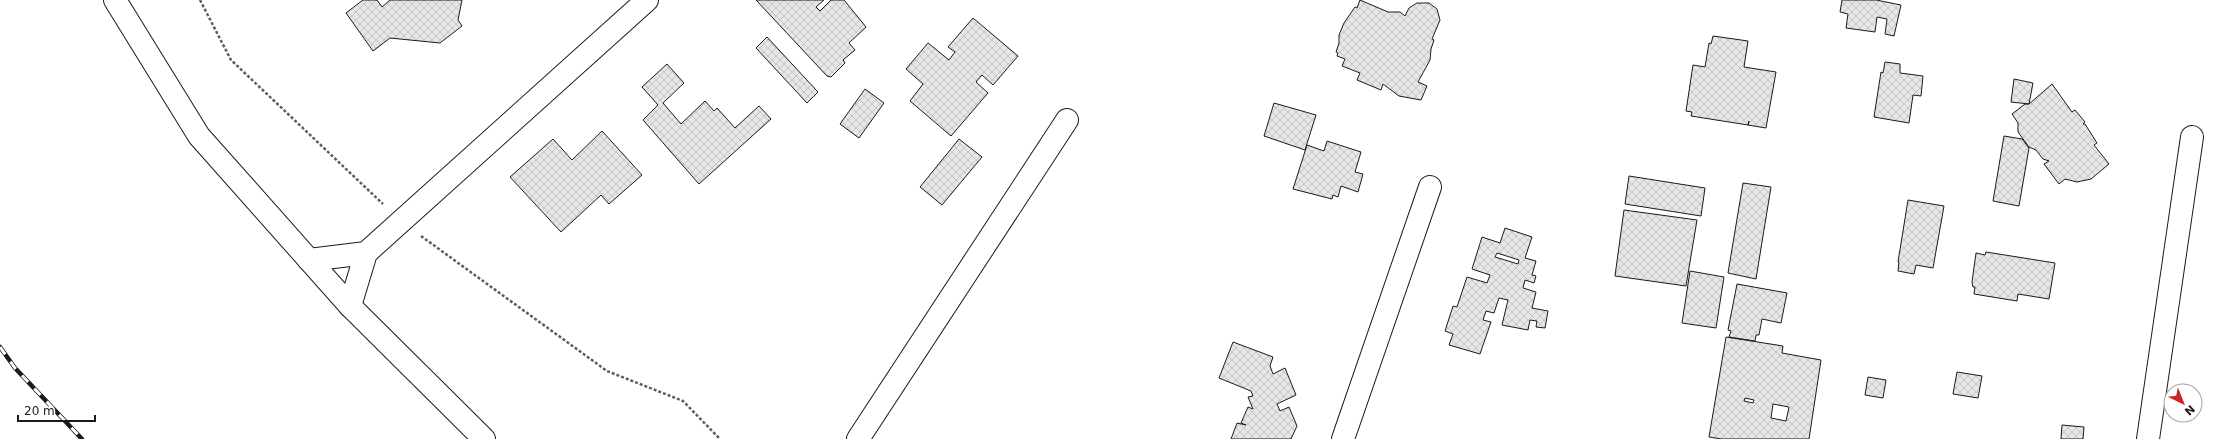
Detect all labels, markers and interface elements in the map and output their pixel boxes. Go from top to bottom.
north arrow [2163,383,2203,423]
scale bar [18,397,95,423]
text: N [2182,402,2197,418]
text: 20 m [24,404,55,418]

